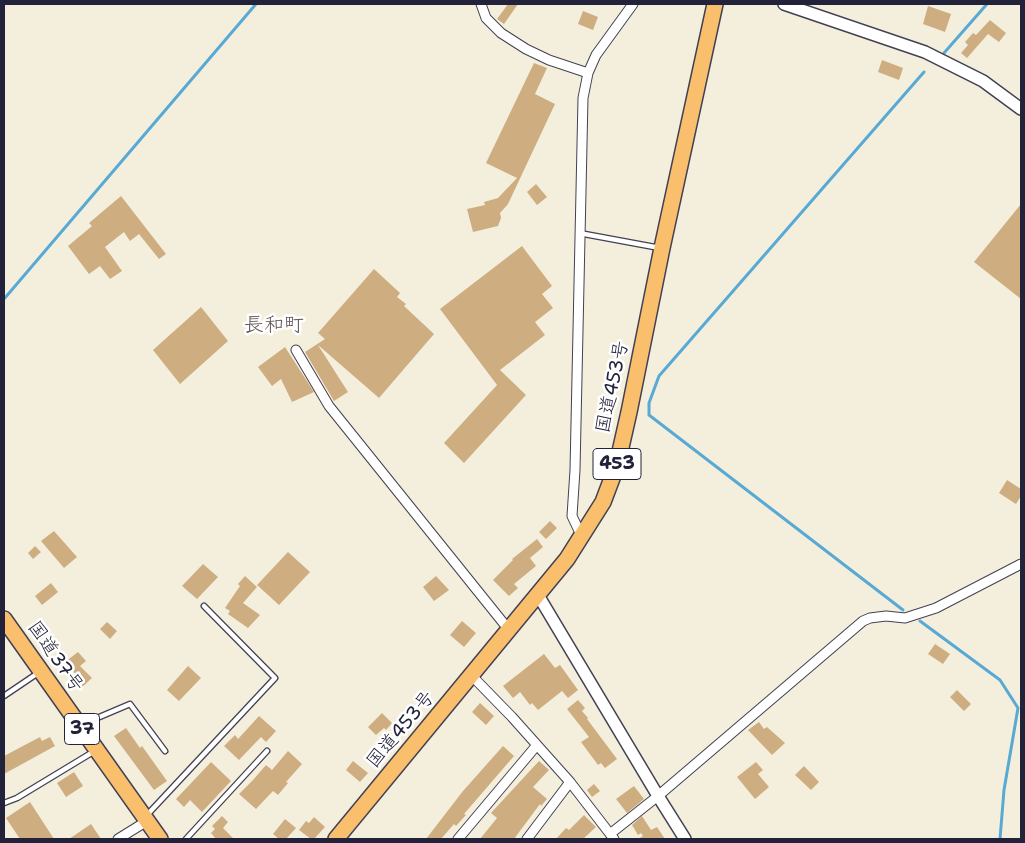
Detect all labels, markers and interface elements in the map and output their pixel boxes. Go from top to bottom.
district label: 長和町 [244,314,304,338]
street label: 国道453号 [592,339,634,435]
road number: 453 [593,448,641,479]
street label: 国道37号 [22,617,88,697]
street label: 国道453号 [362,687,440,773]
road number: 37 [64,714,100,744]

